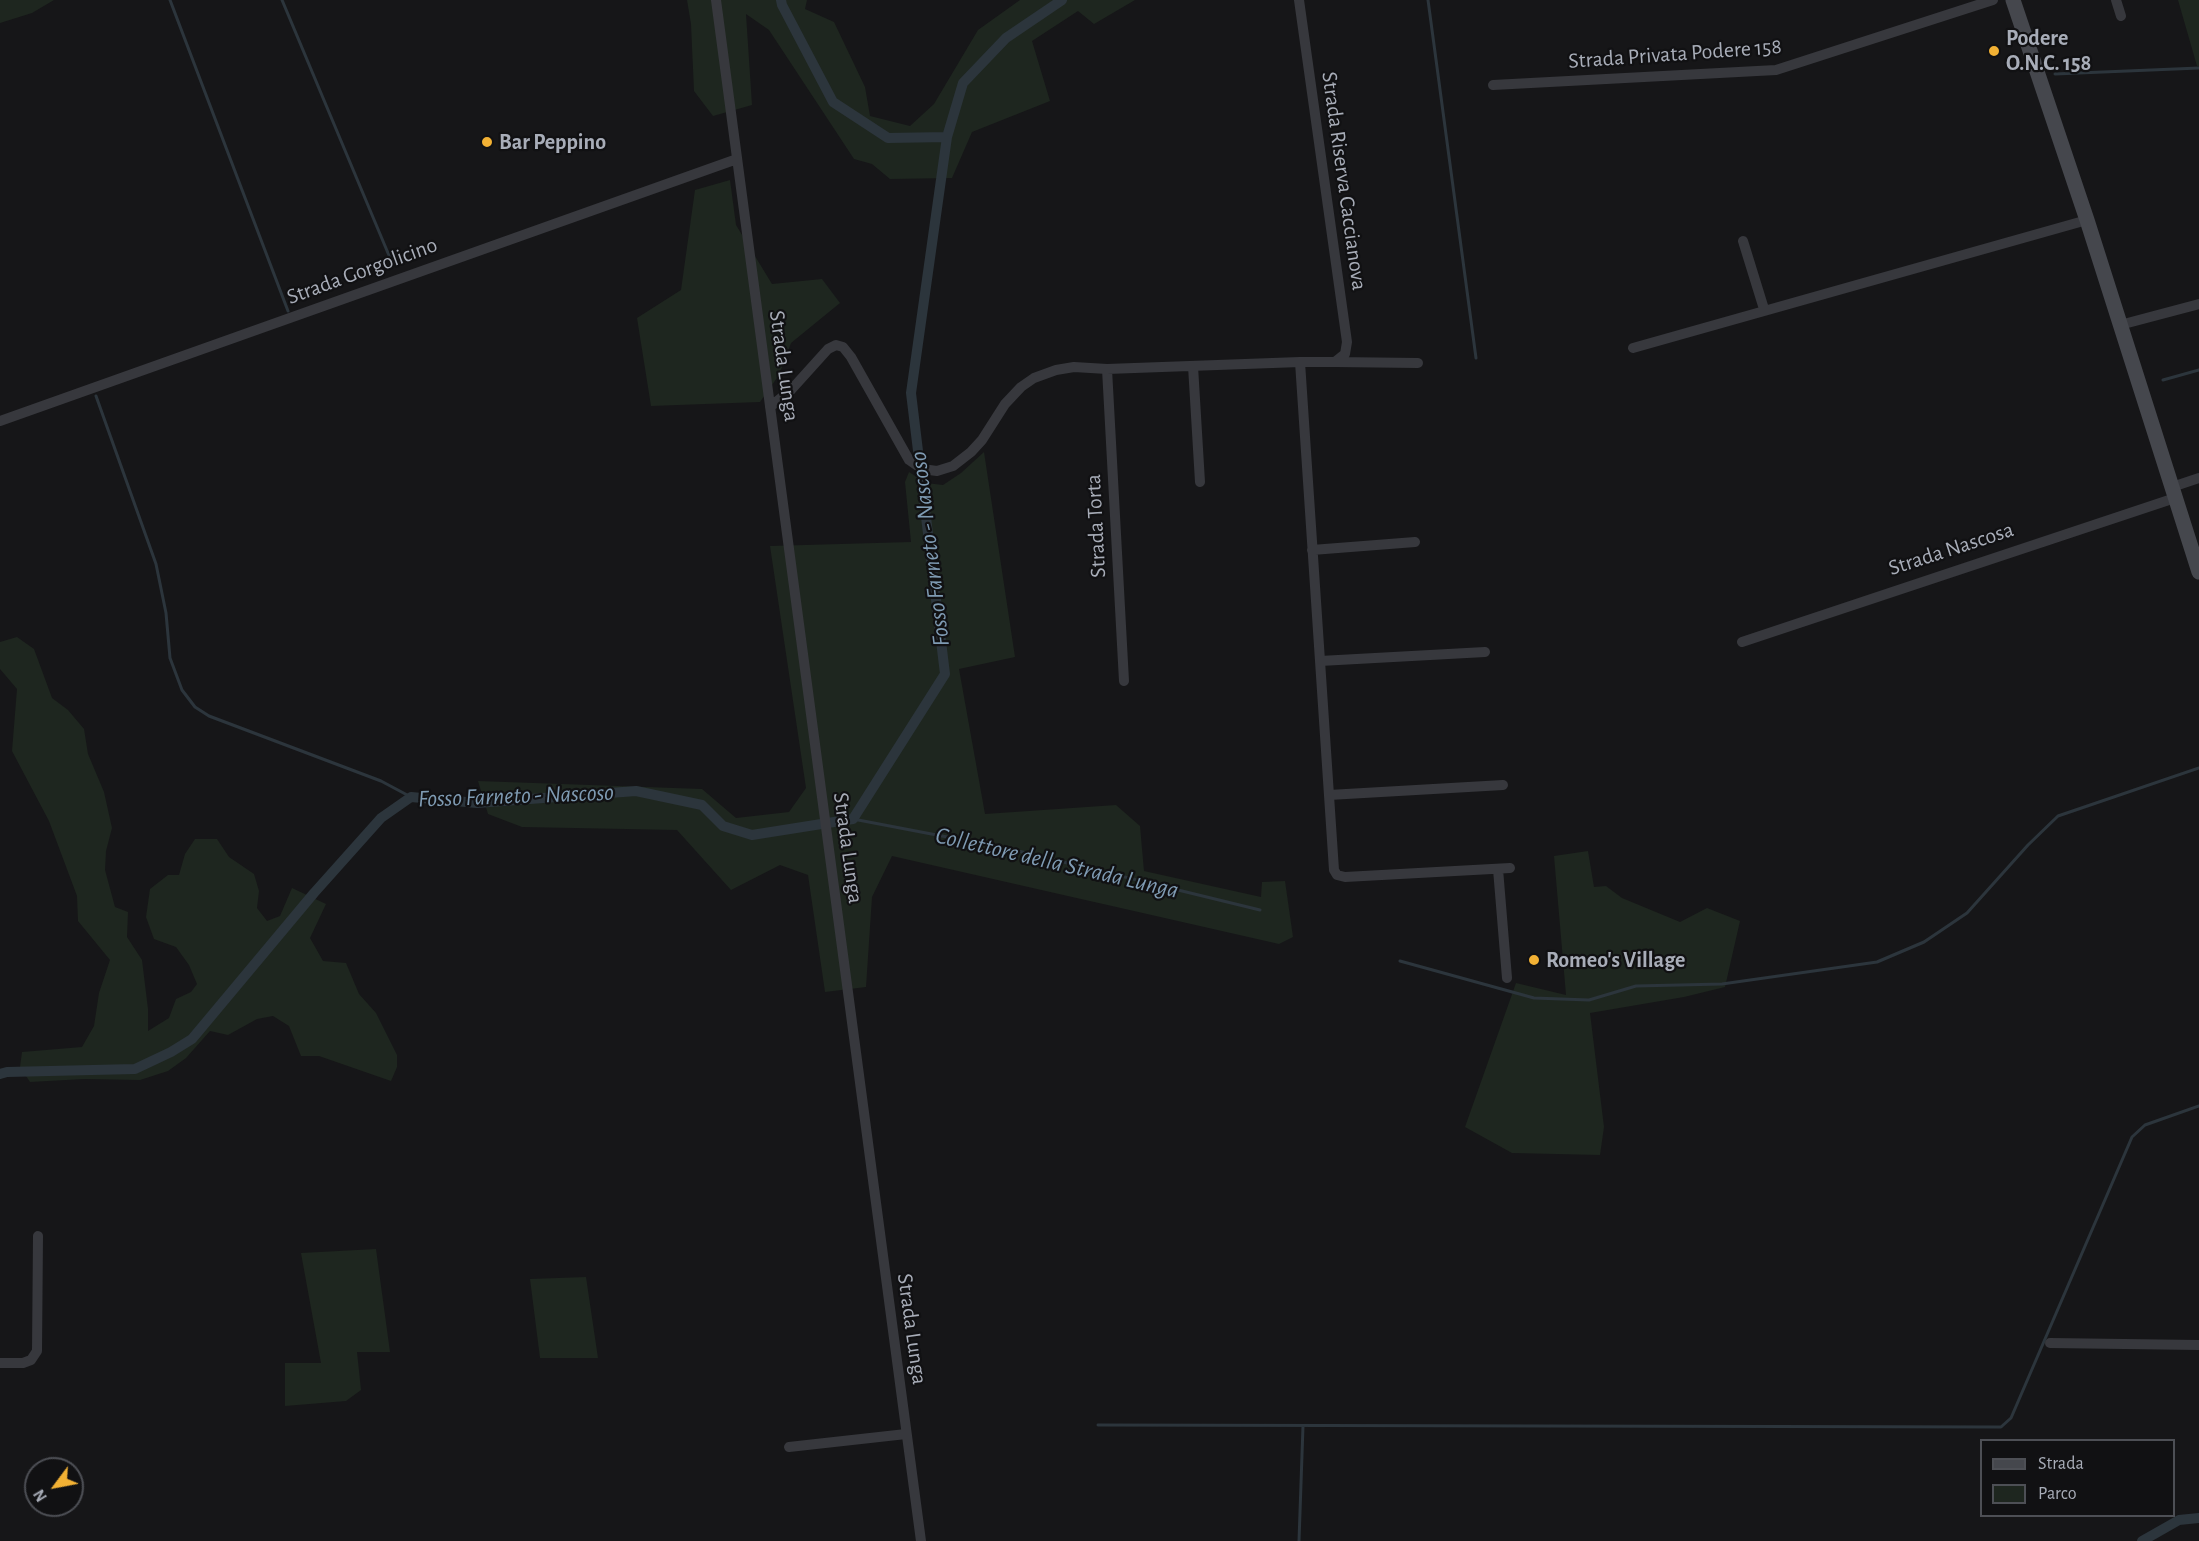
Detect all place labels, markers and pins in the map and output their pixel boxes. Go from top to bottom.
place label: Podere O.N.C. 158 [2006,25,2091,76]
marker: Podere O.N.C. 158 [1987,44,2001,58]
place label: Bar Peppino [499,129,606,155]
marker: Bar Peppino [480,135,494,149]
place label: Romeo's Village [1546,947,1685,973]
marker: Romeo's Village [1527,953,1541,967]

